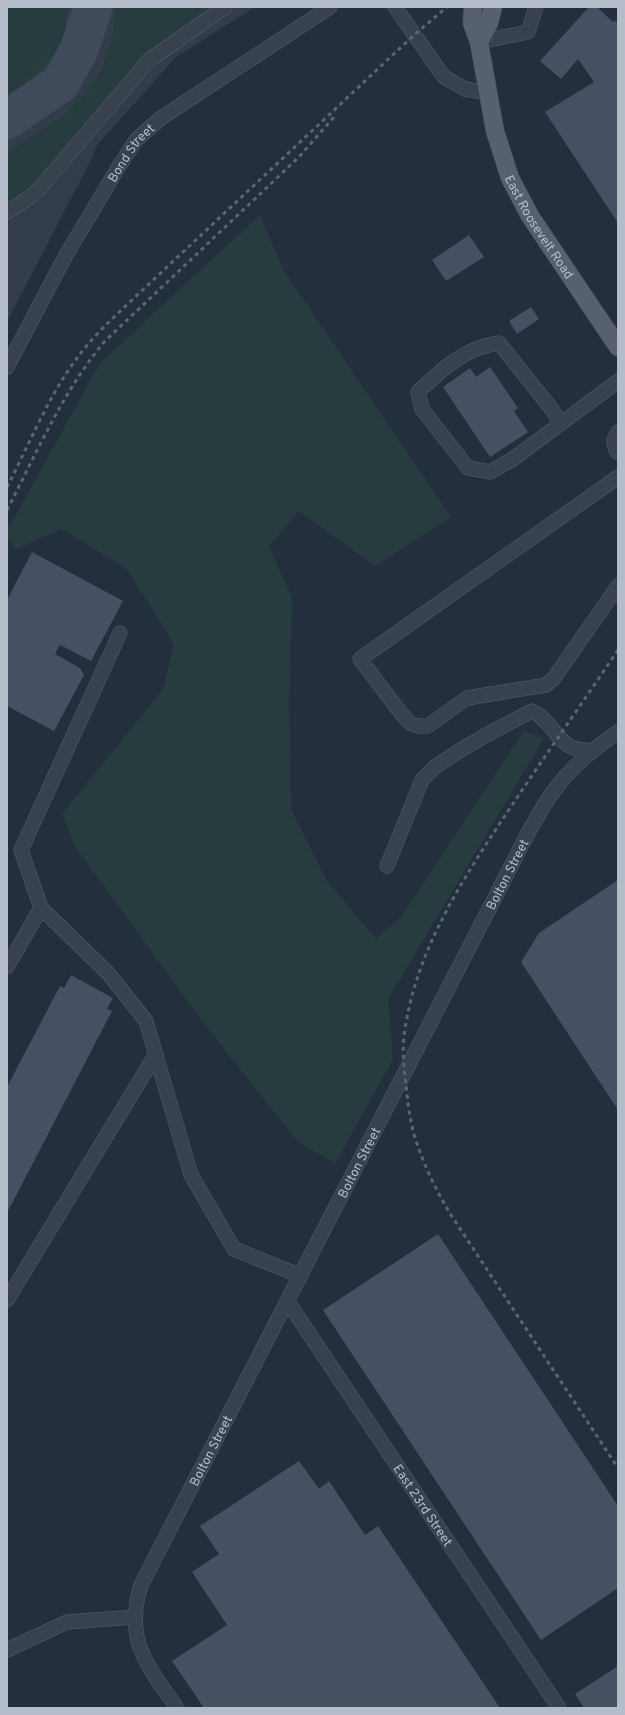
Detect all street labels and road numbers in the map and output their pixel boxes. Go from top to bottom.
street label: Bond Street [105,121,159,186]
street label: East Roosevelt Road [500,173,576,283]
street label: Bolton Street [484,837,533,913]
street label: Bolton Street [335,1125,385,1201]
street label: Bolton Street [187,1413,237,1490]
street label: East 23rd Street [389,1462,455,1550]

